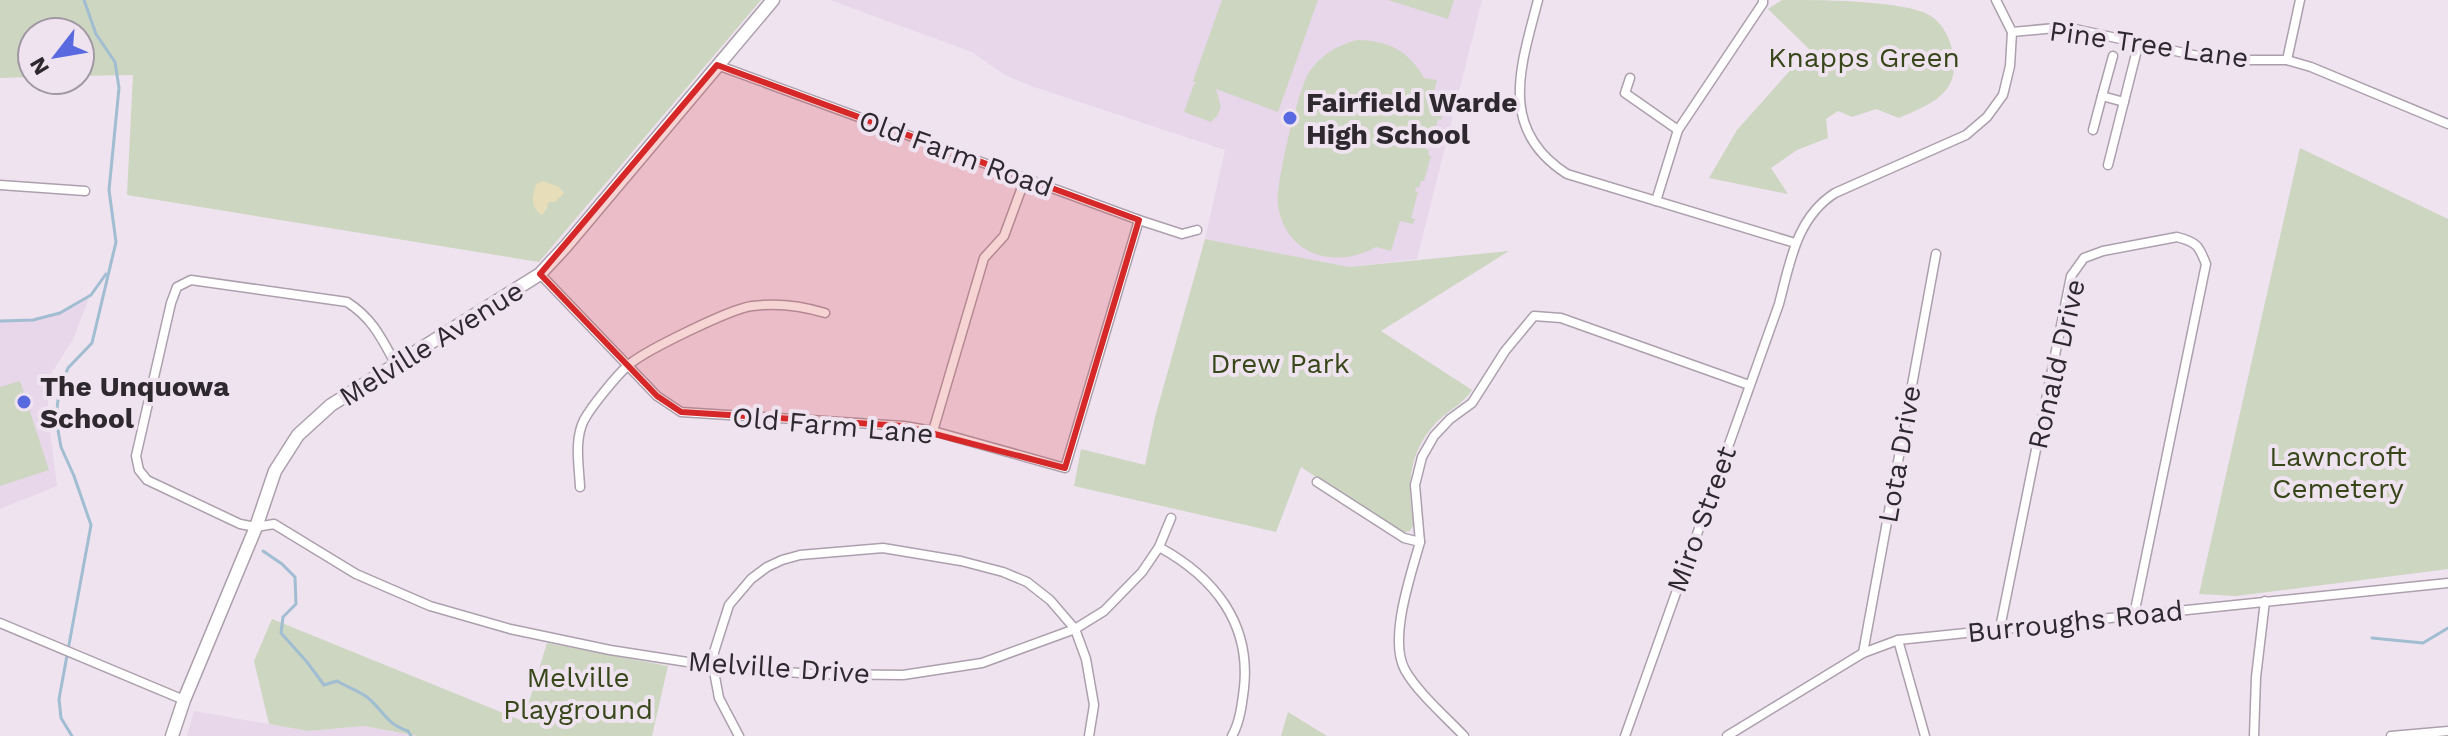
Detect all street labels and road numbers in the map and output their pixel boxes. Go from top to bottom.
street label: Pine Tree Lane [2047,14,2251,75]
street label: Old Farm Road [854,103,1057,204]
street label: Melville Avenue [333,274,529,413]
street label: Ronald Drive [2021,276,2092,452]
street label: Lota Drive [1871,383,1928,525]
street label: Old Farm Lane [731,400,935,451]
street label: Miro Street [1660,441,1743,597]
street label: Burroughs Road [1965,594,2185,649]
street label: Melville Drive [687,645,871,690]

